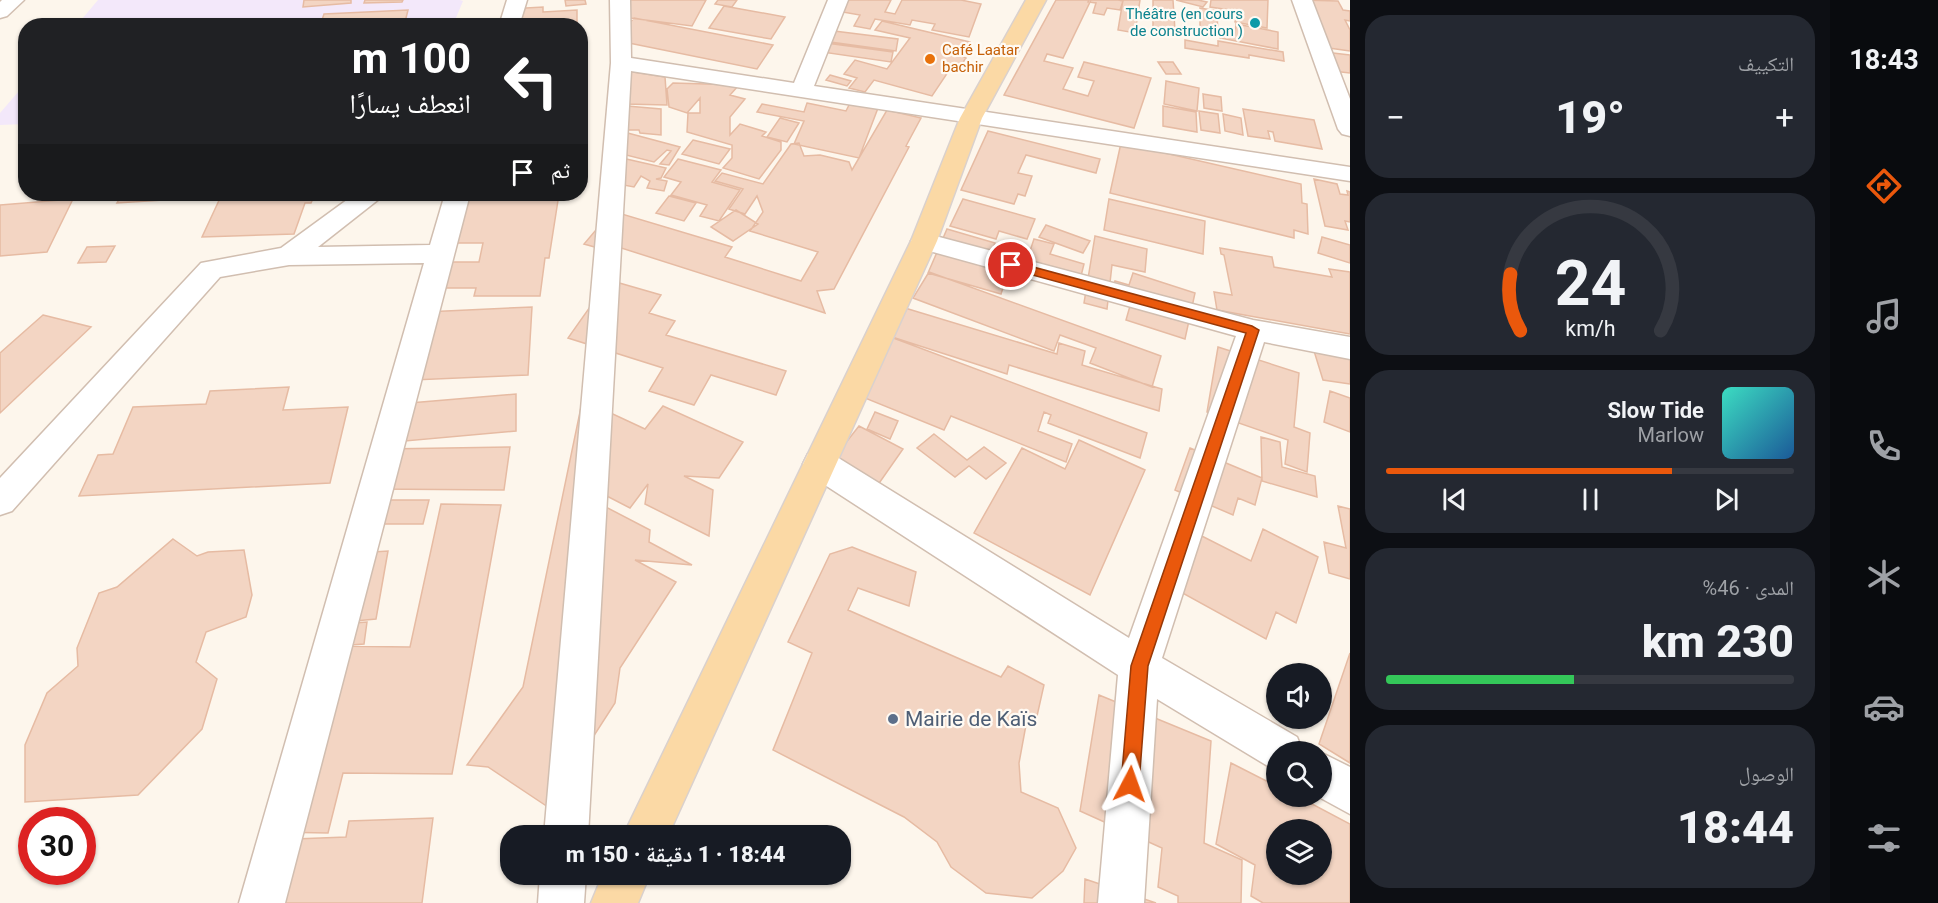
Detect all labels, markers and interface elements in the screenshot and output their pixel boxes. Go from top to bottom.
place label: Théâtre (en cours de construction ) [1126,5,1243,40]
marker: Théâtre (en cours de construction ) [1248,16,1262,30]
text: 100 m [352,34,471,83]
place label: Café Laatar bachir [942,41,1019,76]
icon: left [492,42,570,120]
text: 18:43 [1849,44,1919,76]
marker: Café Laatar bachir [923,52,937,66]
text: التكييف [1738,52,1794,76]
text: انعطف يسارًا [349,88,471,120]
text: 19° [1555,91,1625,144]
text: − [1386,98,1405,137]
text: + [1775,98,1794,137]
icon: arrive [506,156,539,189]
text: ثم [551,158,570,183]
icon: directions [1863,165,1905,207]
pin [985,239,1036,290]
text: 24 [1554,247,1626,320]
icon: arrive [994,248,1027,281]
icon: music [1863,295,1905,337]
text: km/h [1565,316,1615,341]
text: Slow Tide [1607,398,1704,423]
text: Marlow [1638,423,1704,447]
icon: phone [1863,425,1905,467]
icon: previous [1438,483,1471,516]
icon: pause [1574,483,1607,516]
icon: next [1710,483,1743,516]
icon: climate [1863,556,1905,598]
text: المدى · 46% [1703,576,1794,600]
text: 230 km [1642,615,1794,668]
map controls [1266,663,1332,885]
button: sound [1266,663,1332,729]
icon: car [1863,686,1905,728]
place label: Mairie de Kaïs [905,707,1037,731]
marker: Mairie de Kaïs [886,712,900,726]
button: search [1266,741,1332,807]
position arrow [1098,752,1162,816]
text: الوصول [1739,762,1794,786]
text: 18:44 [1677,801,1794,854]
speed limit sign: 30 [18,807,96,885]
icon: filters [1863,817,1905,859]
button: layers [1266,819,1332,885]
text: 18:44 · 1 دقيقة · 150 m [566,842,785,867]

